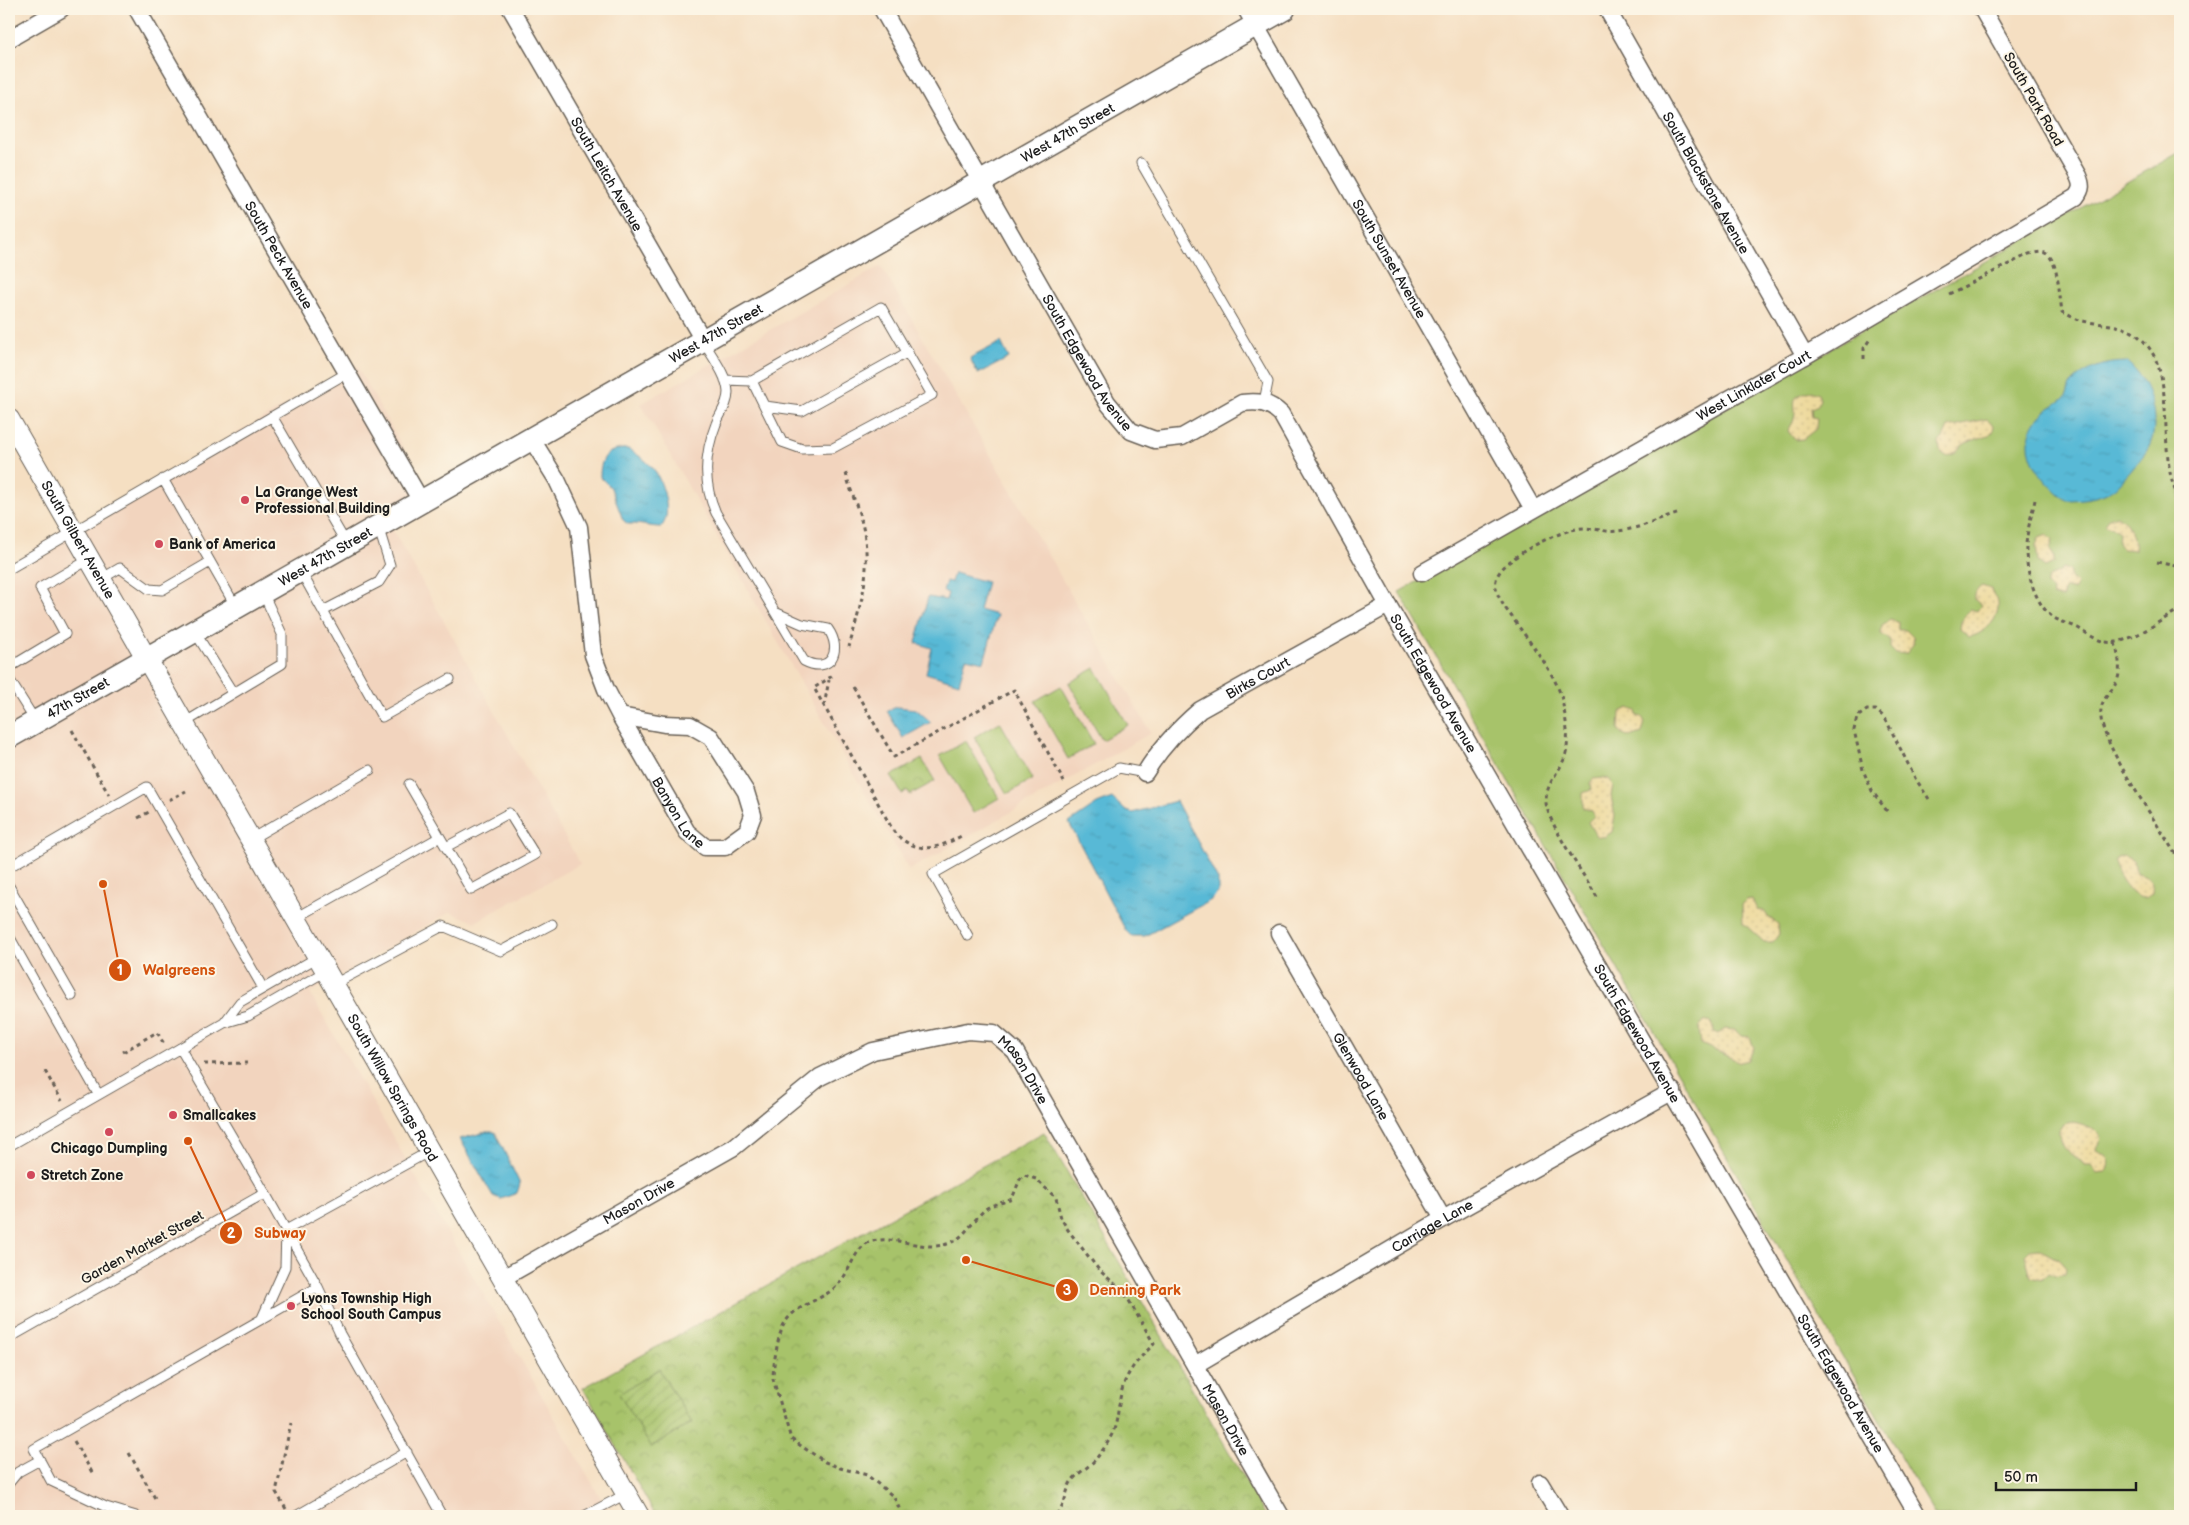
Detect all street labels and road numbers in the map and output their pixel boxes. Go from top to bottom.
street label: South Park Road [2000,49,2067,149]
street label: West 47th Street [1018,99,1118,166]
street label: South Blackstone Avenue [1658,109,1753,257]
street label: South Leitch Avenue [567,114,646,235]
street label: South Sunset Avenue [1348,197,1430,321]
street label: South Peck Avenue [241,198,316,312]
street label: South Edgewood Avenue [1038,292,1135,435]
street label: West 47th Street [666,300,766,367]
street label: West Linklater Court [1694,346,1815,425]
street label: South Gilbert Avenue [37,478,118,602]
street label: West 47th Street [276,523,376,590]
street label: South Edgewood Avenue [1386,611,1480,756]
street label: Birks Court [1223,653,1293,703]
street label: 47th Street [43,673,113,723]
street label: Banyon Lane [648,774,708,852]
street label: South Edgewood Avenue [1590,961,1684,1106]
street label: South Willow Springs Road [344,1011,442,1165]
street label: Glenwood Lane [1329,1029,1393,1123]
street label: Mason Drive [994,1032,1051,1107]
street label: Mason Drive [600,1174,678,1229]
street label: Carriage Lane [1389,1196,1476,1256]
street label: Garden Market Street [78,1206,207,1288]
street label: South Edgewood Avenue [1793,1311,1887,1456]
street label: Mason Drive [1198,1381,1253,1459]

